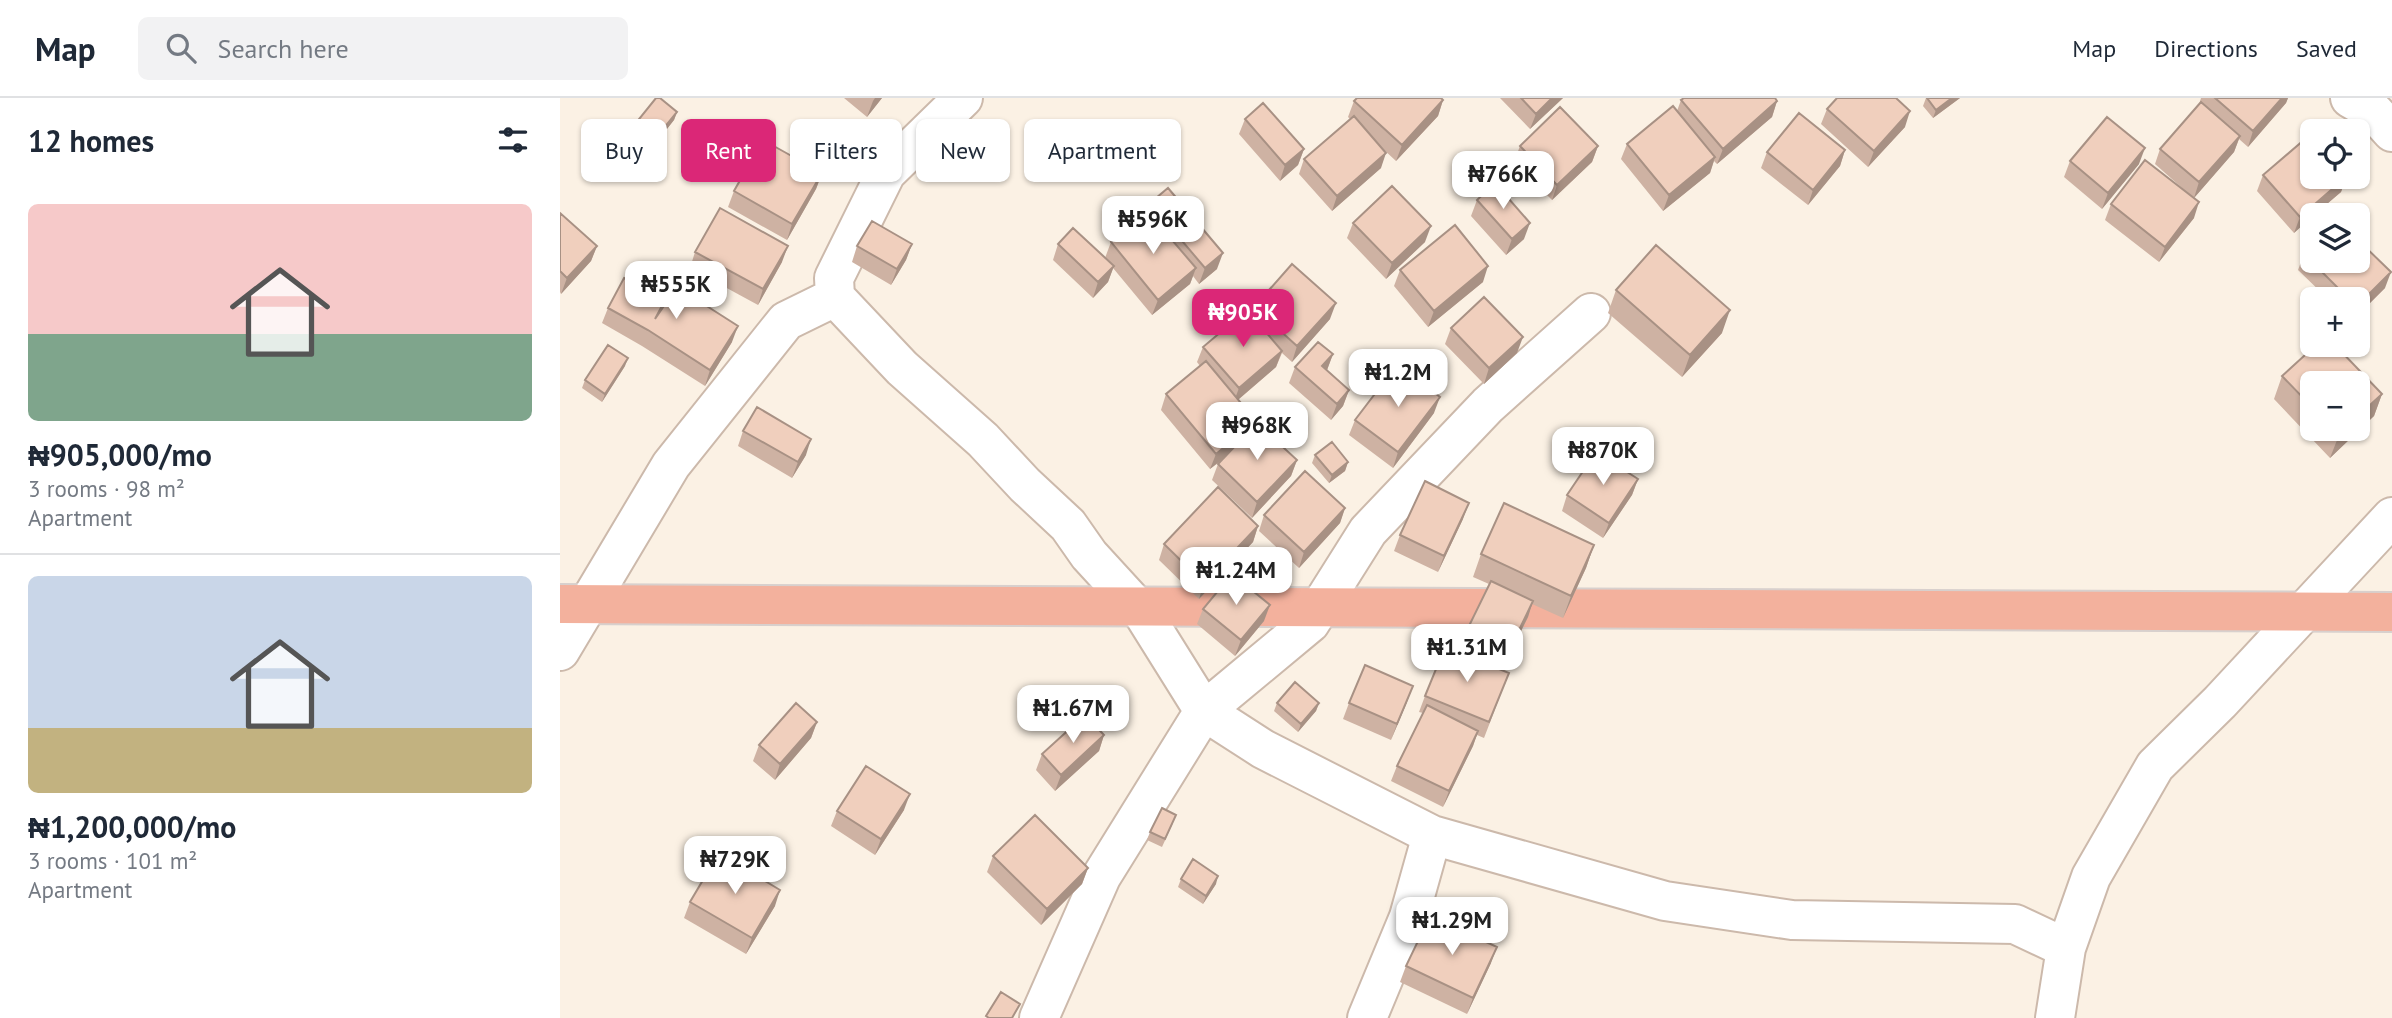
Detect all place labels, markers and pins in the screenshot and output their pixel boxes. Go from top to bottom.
pin: ₦766K [1454,152,1552,211]
pin: ₦596K [1104,197,1202,256]
pin: ₦555K [627,262,725,321]
pin: ₦905K [1194,289,1292,349]
pin: ₦1.2M [1349,350,1447,409]
pin: ₦968K [1208,402,1306,462]
pin: ₦870K [1554,428,1652,487]
pin: ₦1.24M [1179,547,1293,607]
pin: ₦1.31M [1410,624,1524,684]
pin: ₦1.67M [1016,686,1130,745]
pin: ₦729K [686,836,784,896]
pin: ₦1.29M [1395,898,1509,957]

